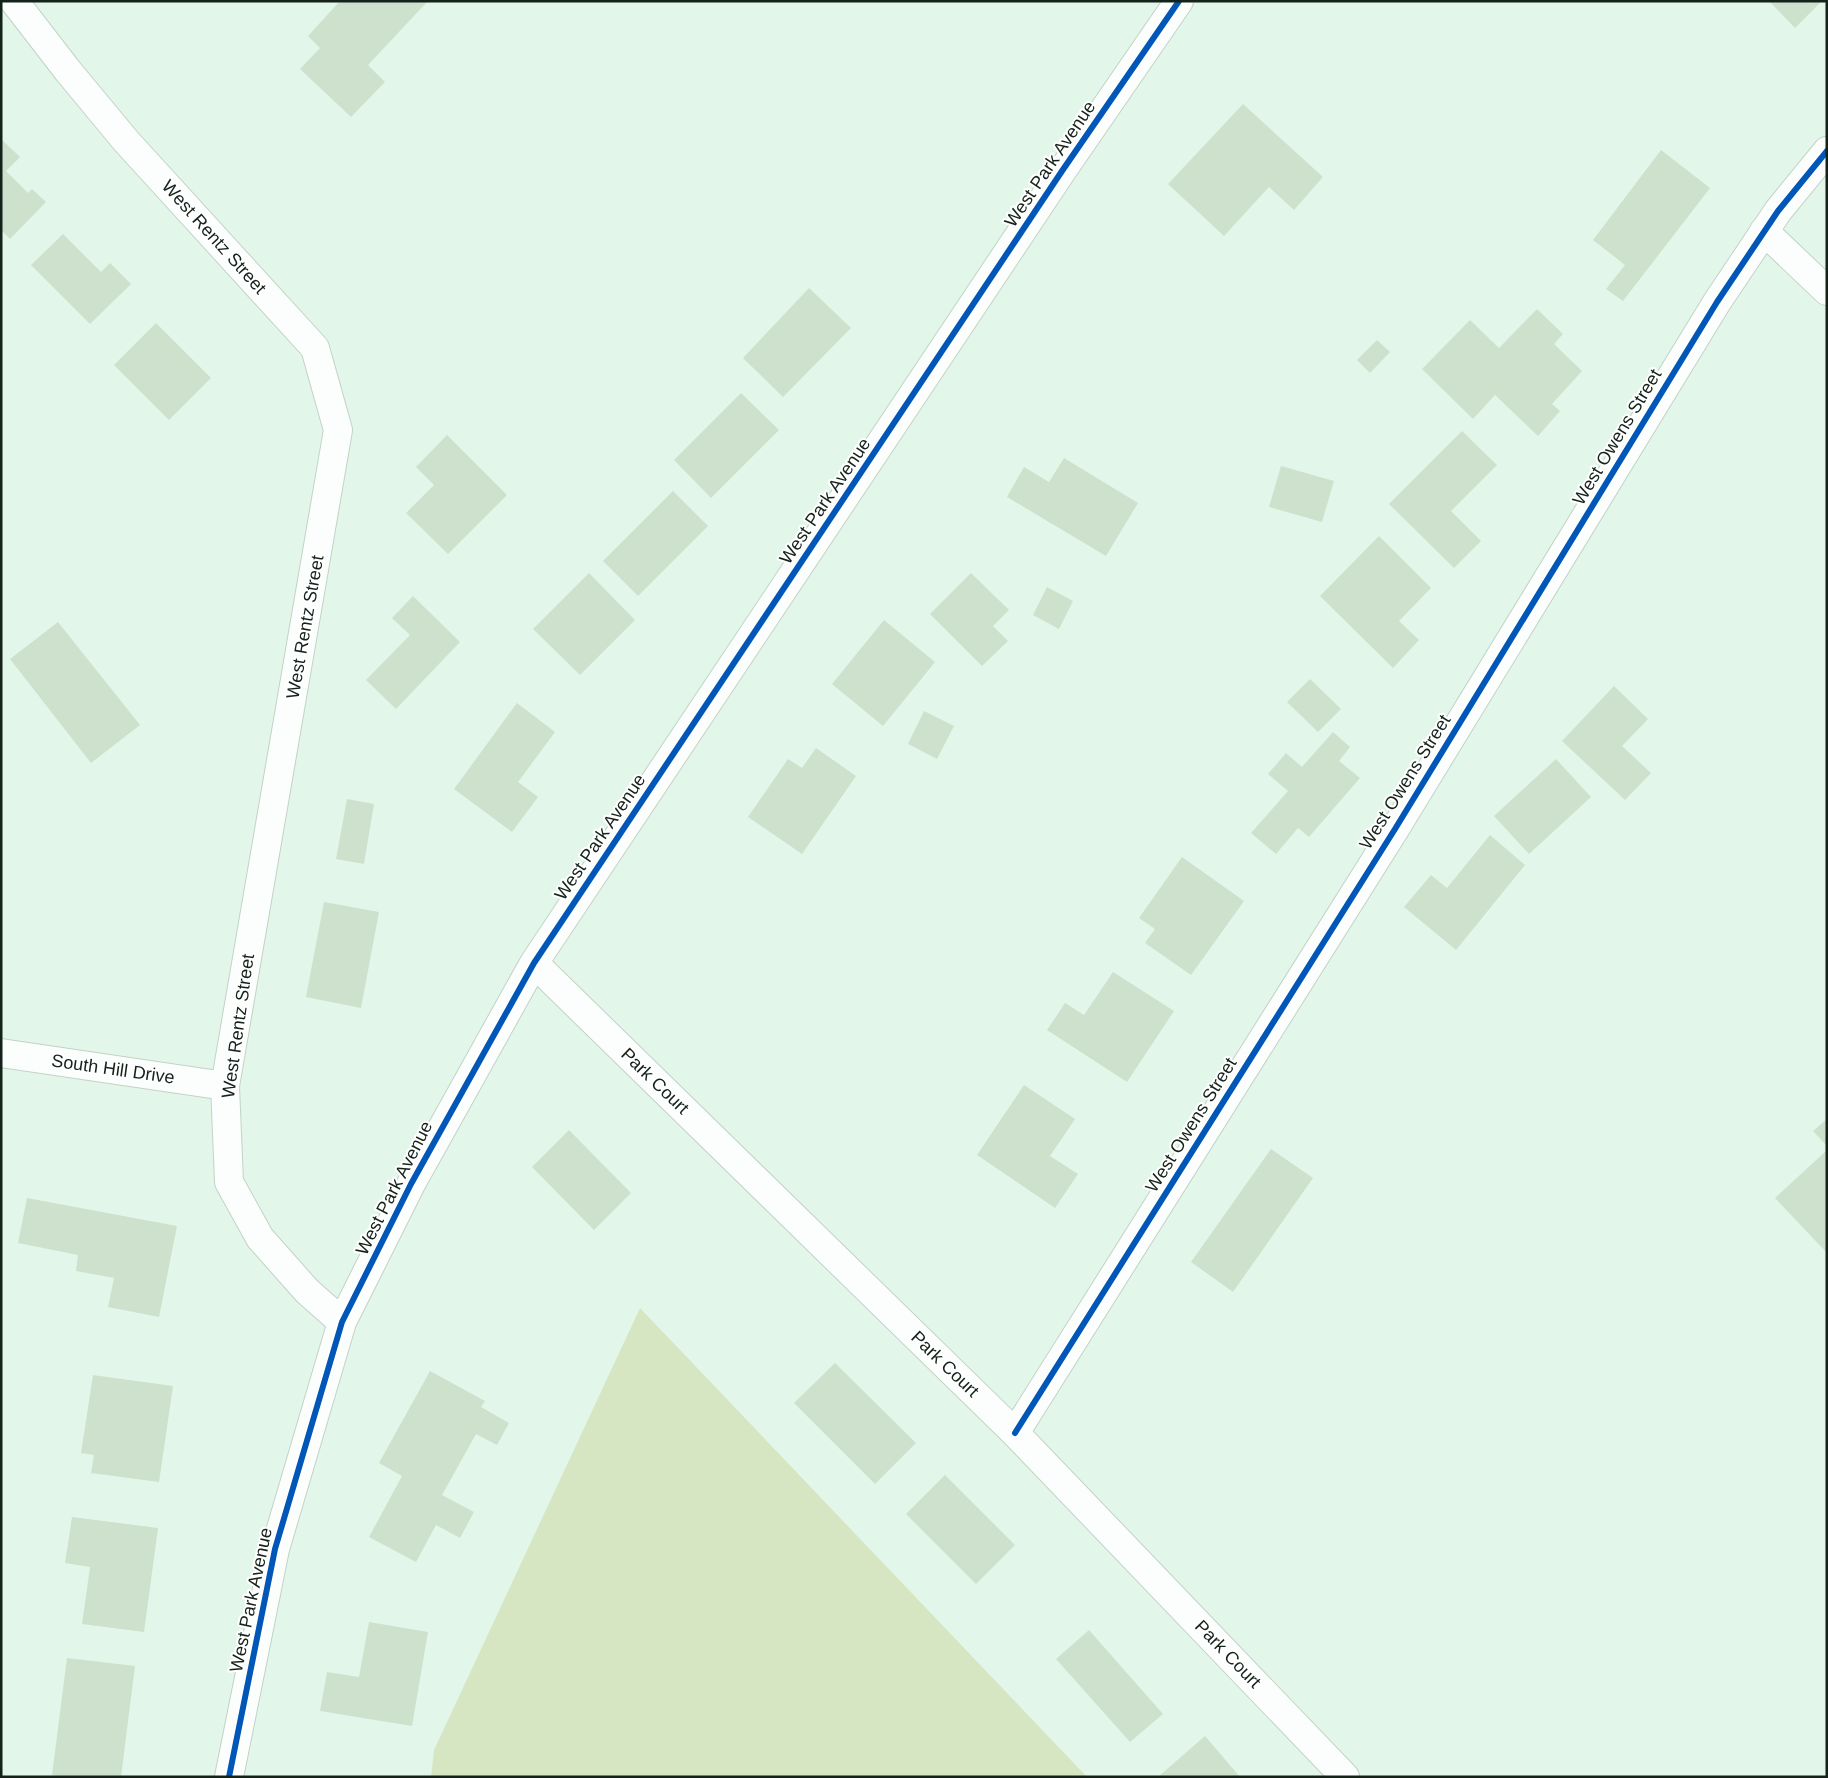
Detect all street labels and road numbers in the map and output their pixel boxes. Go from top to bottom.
street label: West Park Avenue [1000,97,1100,231]
street label: West Rentz Street [158,176,270,298]
street label: West Owens Street [1569,366,1665,508]
street label: West Park Avenue [775,434,875,568]
street label: West Rentz Street [282,554,328,700]
street label: West Owens Street [1356,711,1454,853]
street label: West Park Avenue [550,770,650,904]
street label: West Rentz Street [218,952,258,1100]
street label: Park Court [617,1044,693,1118]
street label: South Hill Drive [50,1050,176,1088]
street label: West Owens Street [1142,1054,1240,1196]
street label: West Park Avenue [352,1118,436,1258]
street label: Park Court [907,1327,983,1401]
street label: West Park Avenue [226,1526,276,1674]
street label: Park Court [1191,1616,1265,1692]

